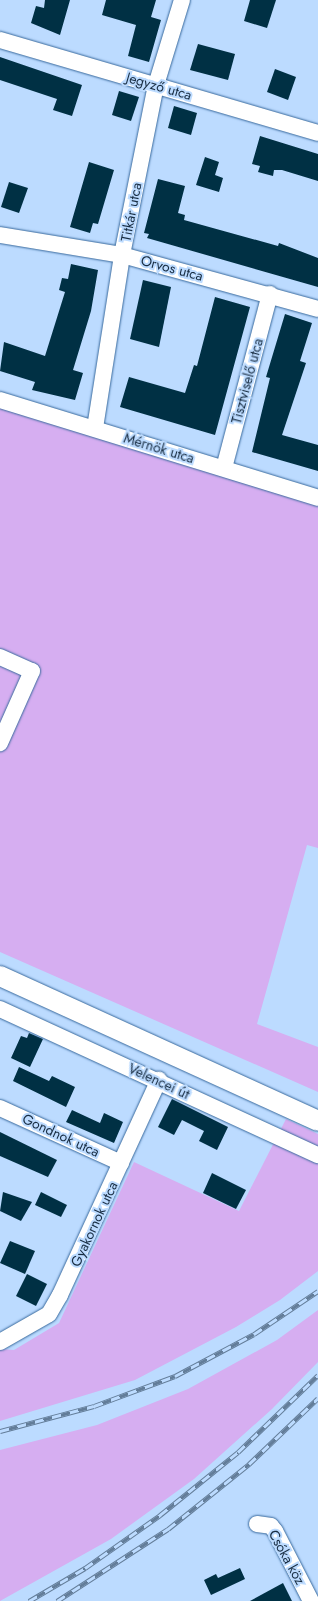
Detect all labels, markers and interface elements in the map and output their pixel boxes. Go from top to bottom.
street label: Jegyző utca [124,69,194,103]
street label: Titkár utca [117,181,145,243]
street label: Orvos utca [139,252,205,284]
street label: Tisztviselő utca [228,337,266,425]
street label: Mérnök utca [122,429,196,467]
street label: Velencei út [126,1060,192,1102]
street label: Gondnok utca [20,1110,102,1160]
street label: Gyakornok utca [67,1179,121,1269]
street label: Csóka köz [265,1527,309,1587]

